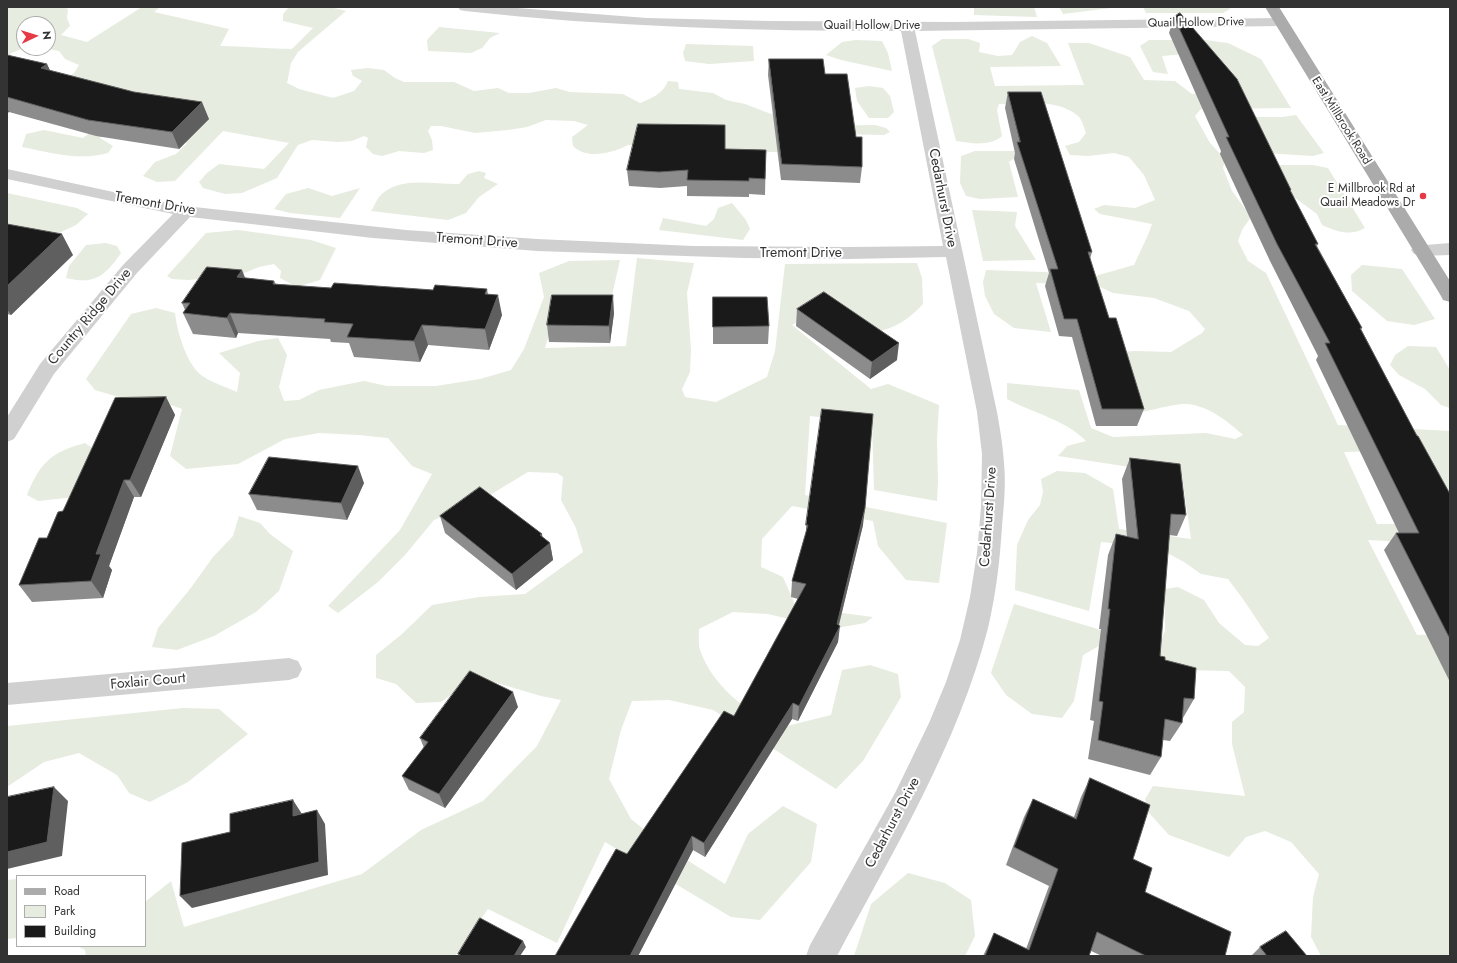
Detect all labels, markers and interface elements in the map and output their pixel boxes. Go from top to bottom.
street label: Quail Hollow Drive [1148,15,1244,31]
north arrow [16,16,56,56]
street label: Quail Hollow Drive [824,19,920,33]
text: N [39,30,55,40]
street label: East Millbrook Road [1308,74,1374,168]
street label: Cedarhurst Drive [924,147,960,249]
place label: E Millbrook Rd at Quail Meadows Dr [1320,182,1415,210]
street label: Tremont Drive [113,189,197,219]
marker: E Millbrook Rd at Quail Meadows Dr [1418,191,1428,201]
street label: Tremont Drive [436,230,518,252]
street label: Tremont Drive [760,246,842,262]
street label: Country Ridge Drive [45,265,135,369]
street label: Cedarhurst Drive [977,466,1001,568]
street label: Foxlair Court [110,670,186,694]
street label: Cedarhurst Drive [862,775,924,871]
legend [16,875,146,947]
text: Road [54,882,80,900]
text: Park [54,902,75,920]
text: Building [54,922,96,940]

